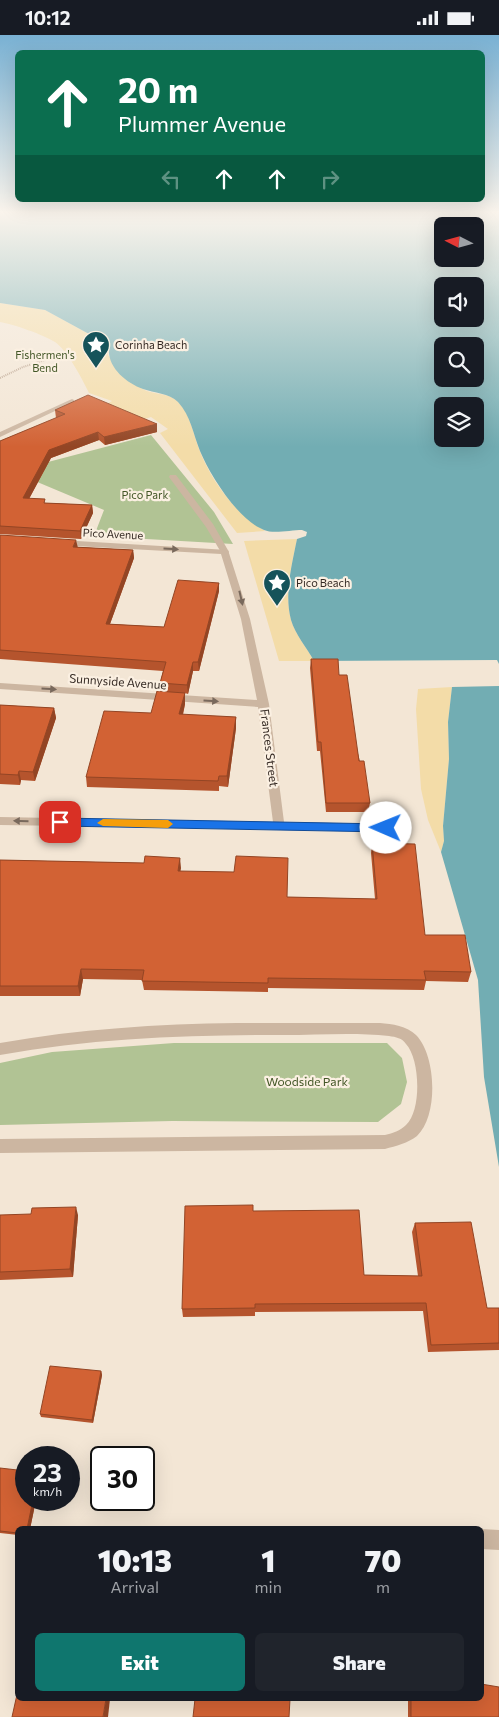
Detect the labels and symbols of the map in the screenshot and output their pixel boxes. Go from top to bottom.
north arrow [434,217,484,267]
place icon: Corinha Beach [81,330,111,369]
place label: Corinha Beach [115,338,187,351]
park label: Fishermen's Bend [15,348,75,374]
park label: Pico Park [122,488,168,501]
street label: Pico Avenue [82,525,144,542]
one-way arrow [163,545,179,553]
place icon: Pico Beach [262,568,292,607]
place label: Pico Beach [296,576,350,589]
one-way arrow [237,590,245,605]
street label: Sunnyside Avenue [69,671,167,691]
one-way arrow [41,686,57,694]
one-way arrow [203,697,219,705]
street label: Frances Street [258,708,282,788]
pin [39,801,81,843]
position arrow [359,801,411,853]
one-way arrow [12,817,28,825]
park label: Woodside Park [266,1074,348,1088]
speed limit sign: 30 [90,1446,155,1511]

